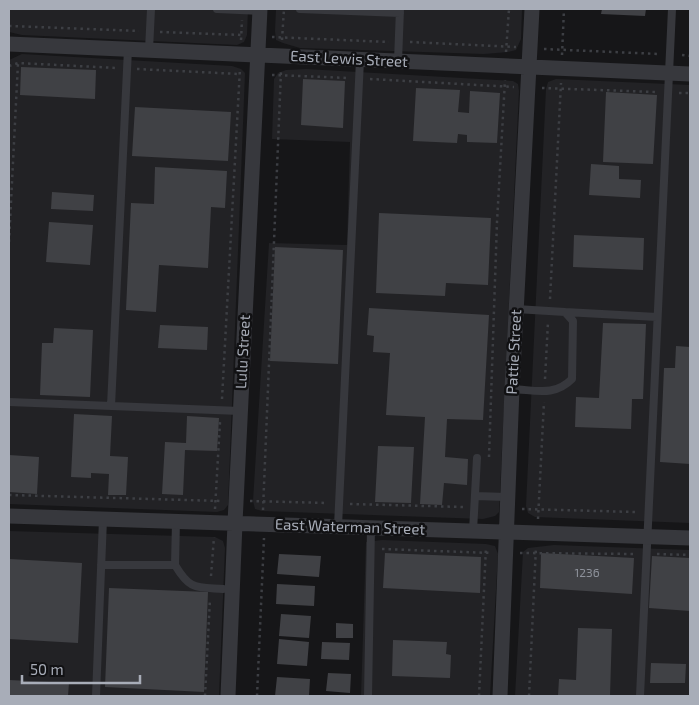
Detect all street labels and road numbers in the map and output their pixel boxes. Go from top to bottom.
street label: East Lewis Street [290,46,409,70]
street label: Pattie Street [502,309,524,395]
street label: Lulu Street [231,314,253,390]
street label: East Waterman Street [275,514,426,538]

